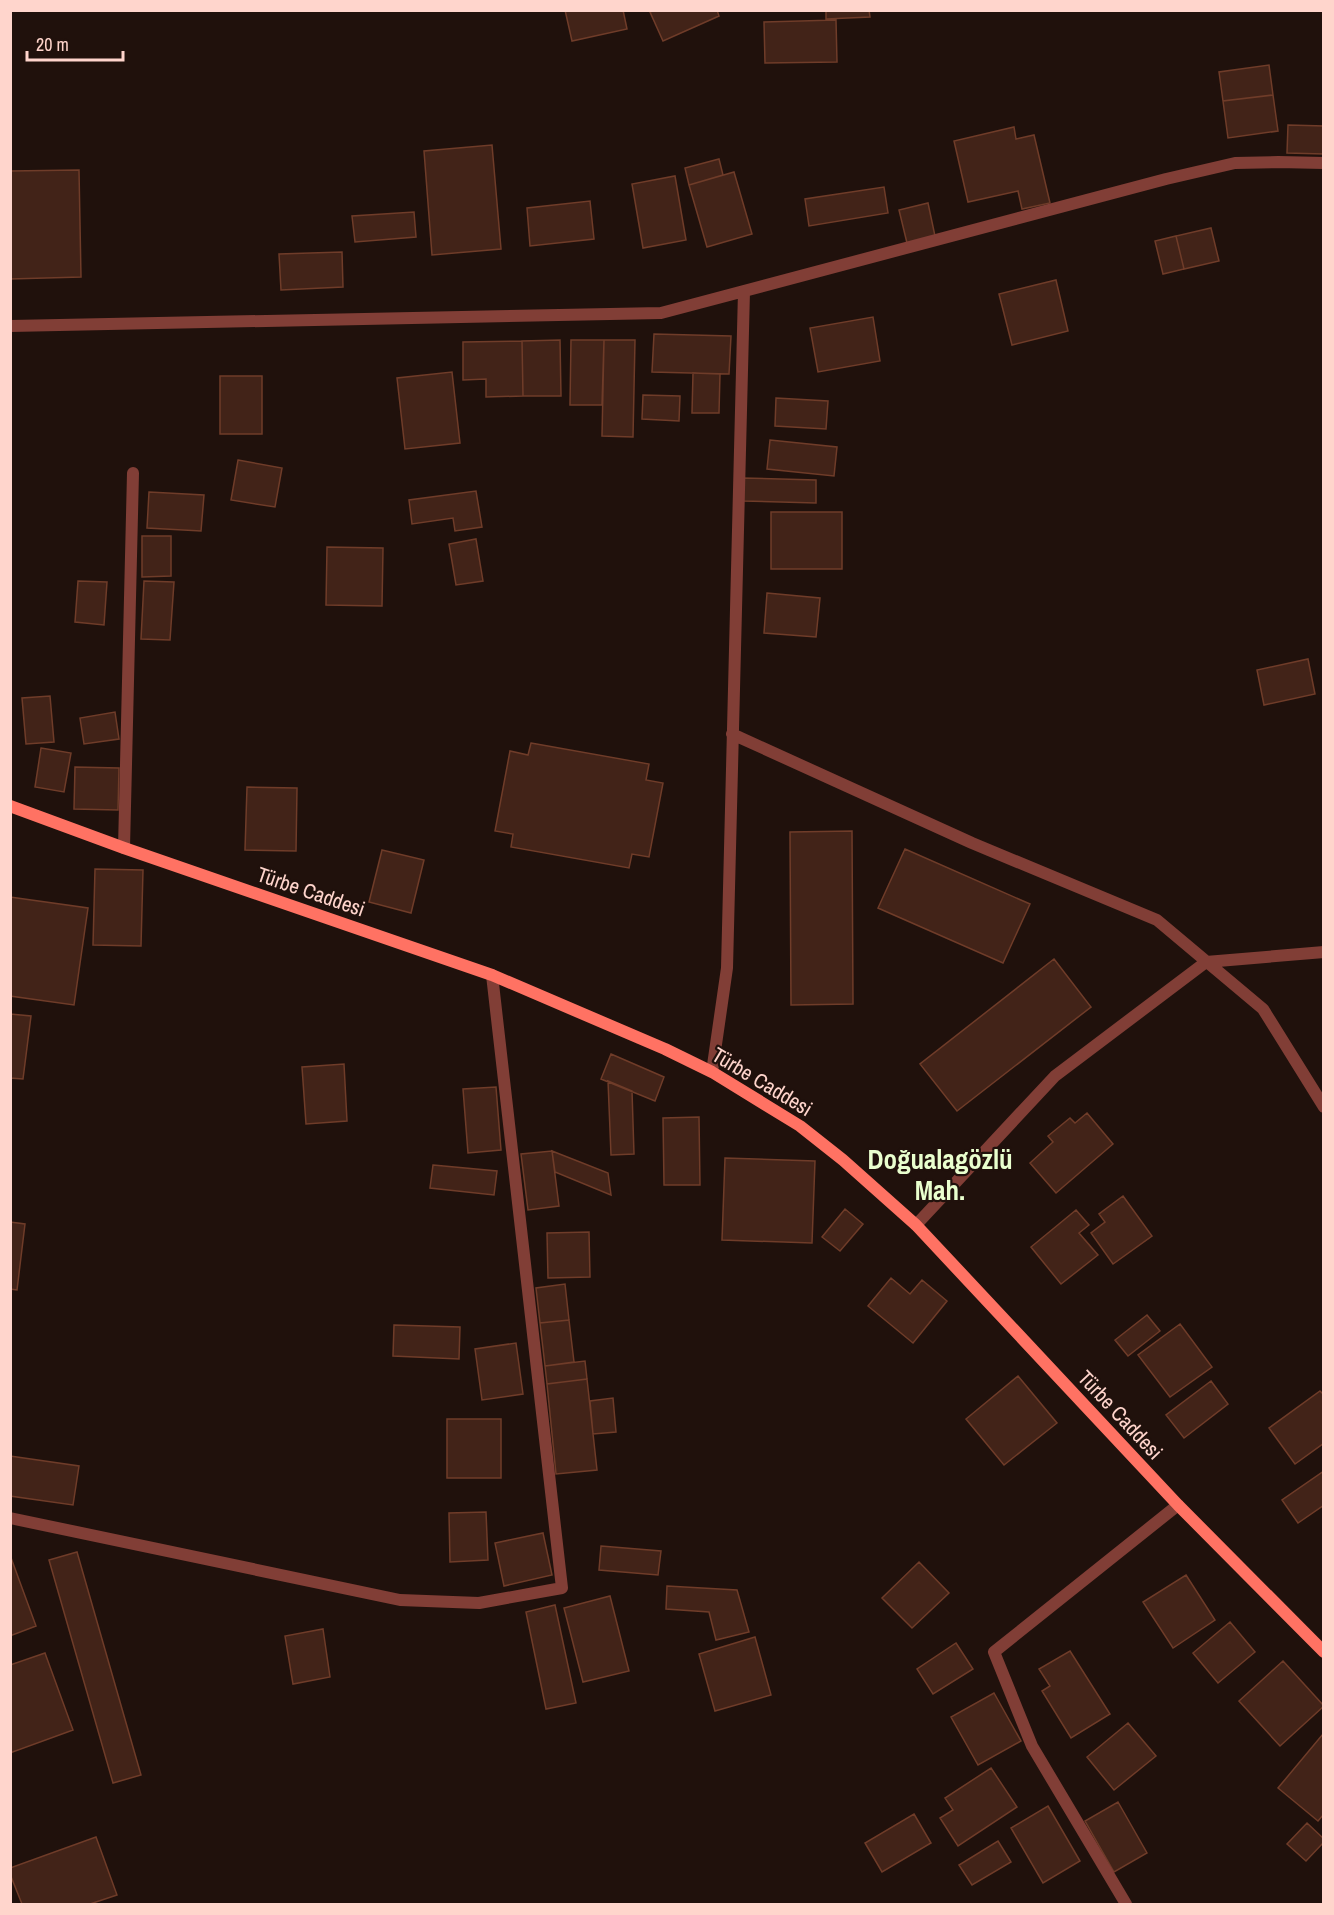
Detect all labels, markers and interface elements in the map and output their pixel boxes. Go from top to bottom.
scale bar [27,24,123,62]
text: 20 m [36,32,69,57]
street label: Türbe Caddesi [253,860,369,924]
street label: Türbe Caddesi [707,1040,818,1123]
district label: Doğualagözlü Mah. [867,1141,1013,1208]
street label: Türbe Caddesi [1071,1364,1169,1466]

